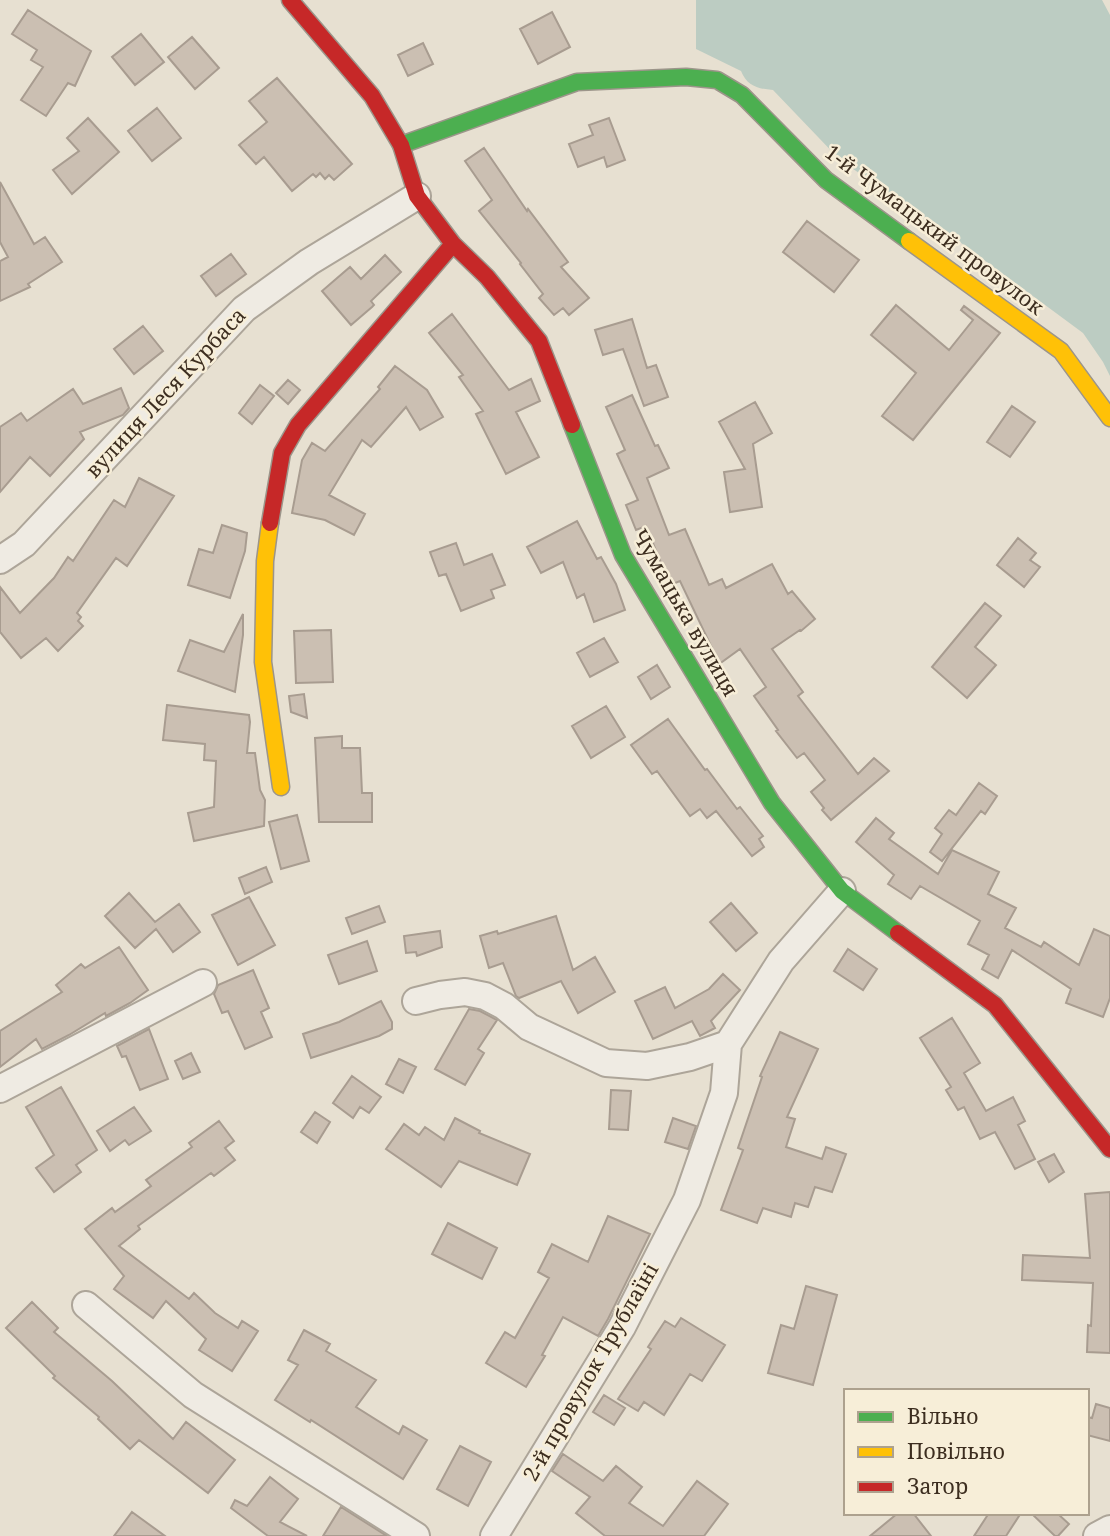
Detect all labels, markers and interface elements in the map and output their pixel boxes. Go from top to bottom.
street label: 1-й Чумацький провулок [820,138,1050,321]
street label: вулиця Леся Курбаса [79,301,252,483]
street label: Чумацька вулиця [627,524,745,701]
street label: 2-й провулок Трублаїні [516,1257,664,1486]
legend [844,1389,1089,1515]
text: Вільно [907,1402,978,1430]
text: Повільно [907,1437,1005,1465]
text: Затор [907,1472,968,1500]

